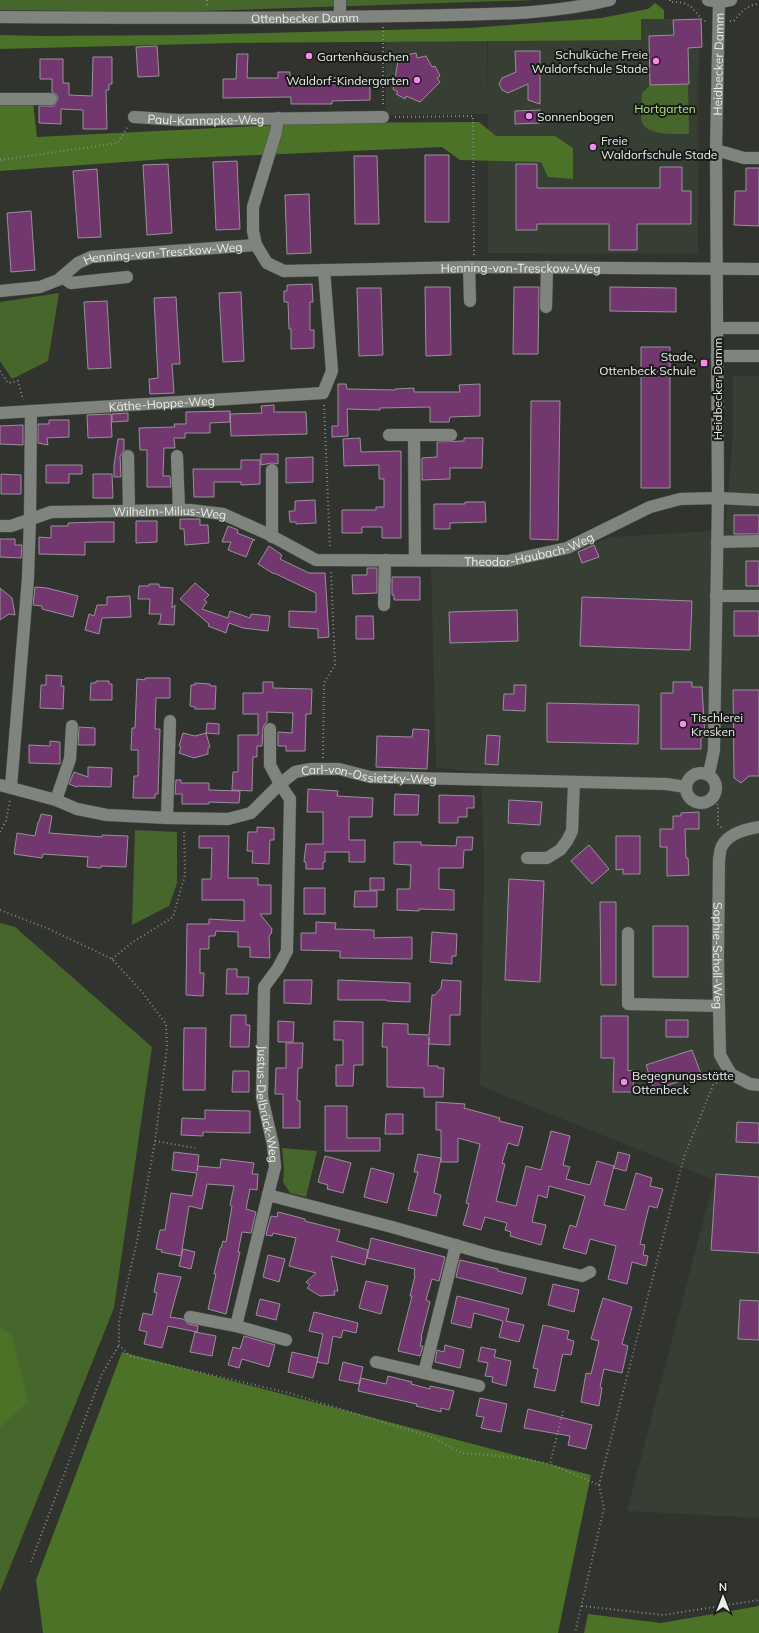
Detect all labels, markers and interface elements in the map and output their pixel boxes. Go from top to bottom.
street label: Ottenbecker Damm [251,9,359,25]
street label: Heidbecker Damm [709,13,726,116]
place label: Schulküche Freie Waldorfschule Stade [532,47,648,76]
place label: Gartenhäuschen [317,49,409,64]
marker: Gartenhäuschen [304,51,314,61]
marker: Schulküche Freie Waldorfschule Stade [651,56,661,66]
place label: Waldorf-Kindergarten [286,73,409,88]
marker: Waldorf-Kindergarten [412,75,422,85]
park label: Hortgarten [634,101,696,116]
place label: Sonnenbogen [537,109,614,124]
street label: Paul-Kannapke-Weg [147,110,264,128]
marker: Sonnenbogen [524,111,534,121]
place label: Freie Waldorfschule Stade [601,133,717,162]
marker: Freie Waldorfschule Stade [588,142,598,152]
street label: Henning-von-Tresckow-Weg [81,239,243,267]
street label: Henning-von-Tresckow-Weg [441,259,600,275]
street label: Heidbecker Damm [710,338,725,440]
place label: Stade, Ottenbeck Schule [599,349,696,378]
marker: Stade, Ottenbeck Schule [699,358,709,368]
street label: Käthe-Hoppe-Weg [108,392,215,414]
street label: Wilhelm-Milius-Weg [113,503,227,522]
street label: Theodor-Haubach-Weg [464,529,596,569]
place label: Tischlerei Kresken [691,710,743,739]
marker: Tischlerei Kresken [678,719,688,729]
street label: Carl-von-Ossietzky-Weg [300,762,437,786]
street label: Sophie-Scholl-Weg [710,902,727,1009]
street label: Justus-Delbrück-Weg [254,1045,282,1163]
place label: Begegnungsstätte Ottenbeck [632,1068,734,1097]
marker: Begegnungsstätte Ottenbeck [619,1077,629,1087]
north arrow [703,1577,743,1617]
text: N [719,1580,727,1594]

